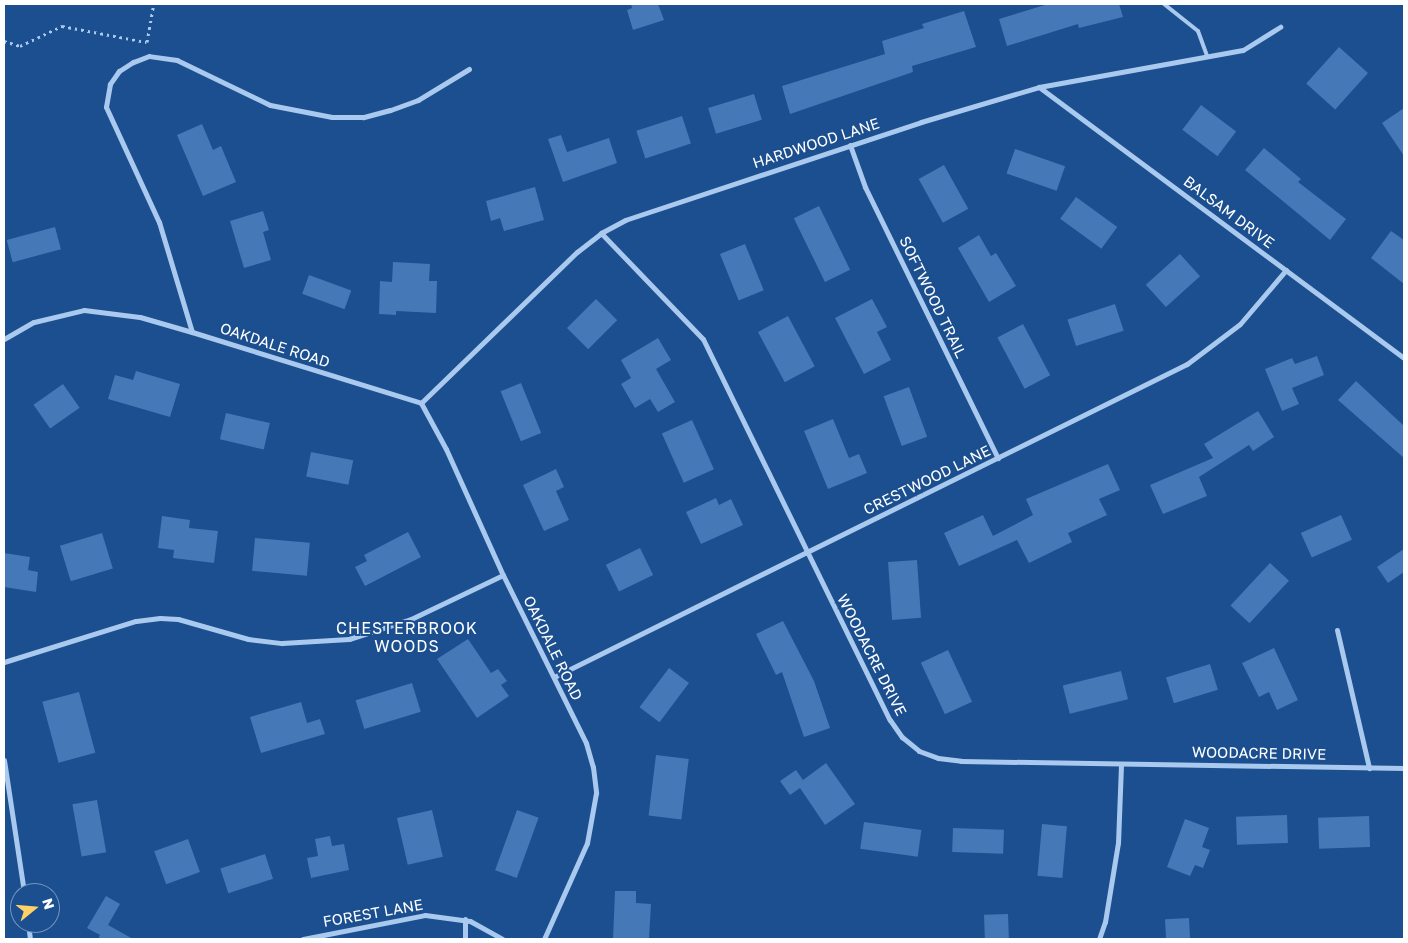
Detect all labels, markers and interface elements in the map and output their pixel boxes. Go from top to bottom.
street label: HARDWOOD LANE [750,114,882,172]
street label: BALSAM DRIVE [1180,172,1278,252]
street label: SOFTWOOD TRAIL [896,233,970,361]
street label: OAKDALE ROAD [218,319,332,371]
street label: CRESTWOOD LANE [861,441,993,519]
street label: WOODACRE DRIVE [833,591,911,719]
street label: OAKDALE ROAD [520,593,586,703]
district label: CHESTERBROOK WOODS [335,618,479,656]
street label: WOODACRE DRIVE [1192,743,1326,763]
north arrow [10,883,60,933]
street label: FOREST LANE [322,895,424,931]
text: N [39,896,59,911]

